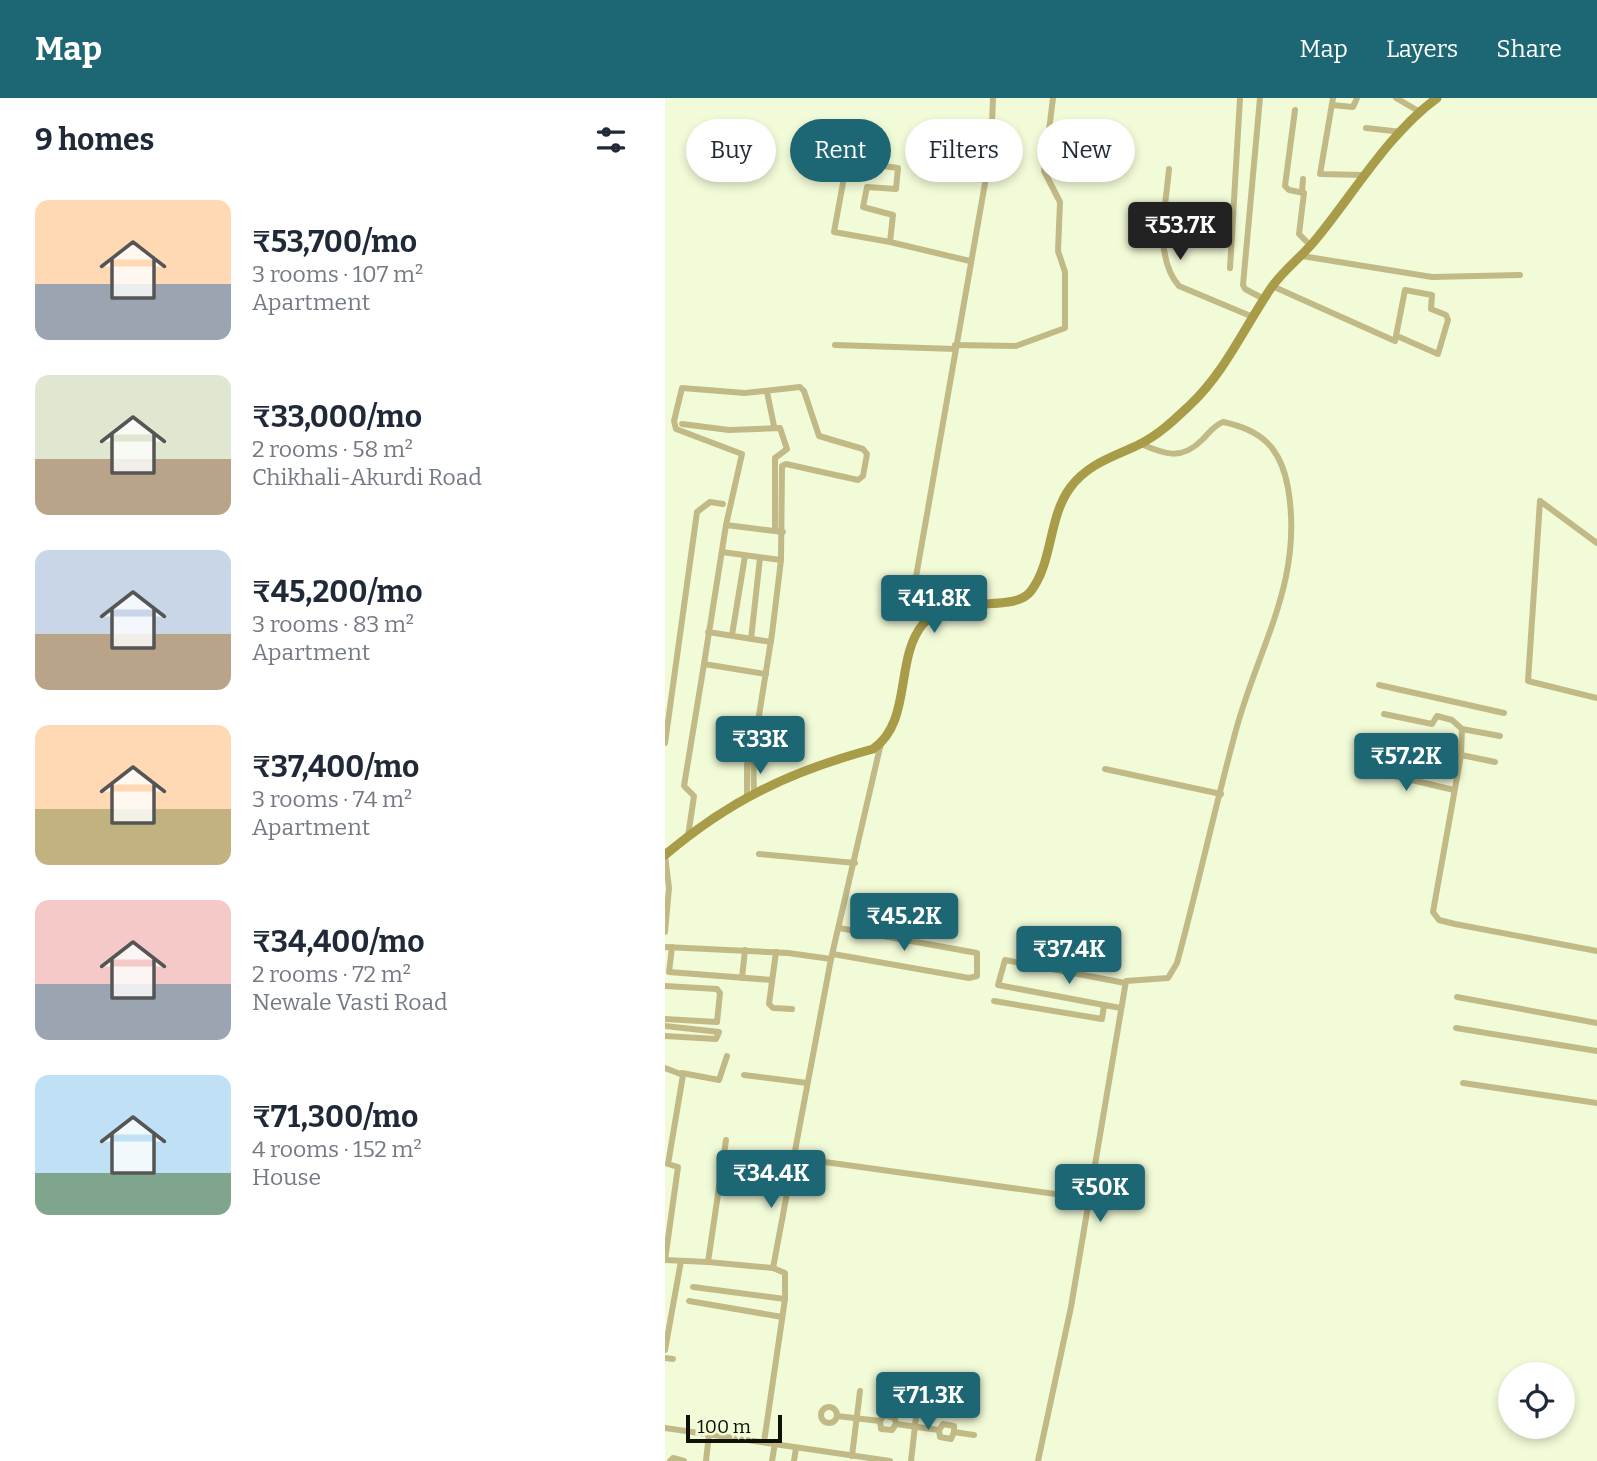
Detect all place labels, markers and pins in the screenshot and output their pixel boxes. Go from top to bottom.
pin: ₹53.7K [1123,202,1237,262]
pin: ₹41.8K [877,575,991,635]
pin: ₹33K [719,716,801,776]
pin: ₹57.2K [1349,734,1463,793]
pin: ₹45.2K [847,894,961,953]
pin: ₹37.4K [1012,926,1126,986]
pin: ₹34.4K [714,1150,828,1210]
pin: ₹50K [1059,1164,1141,1224]
pin: ₹71.3K [871,1372,985,1432]

